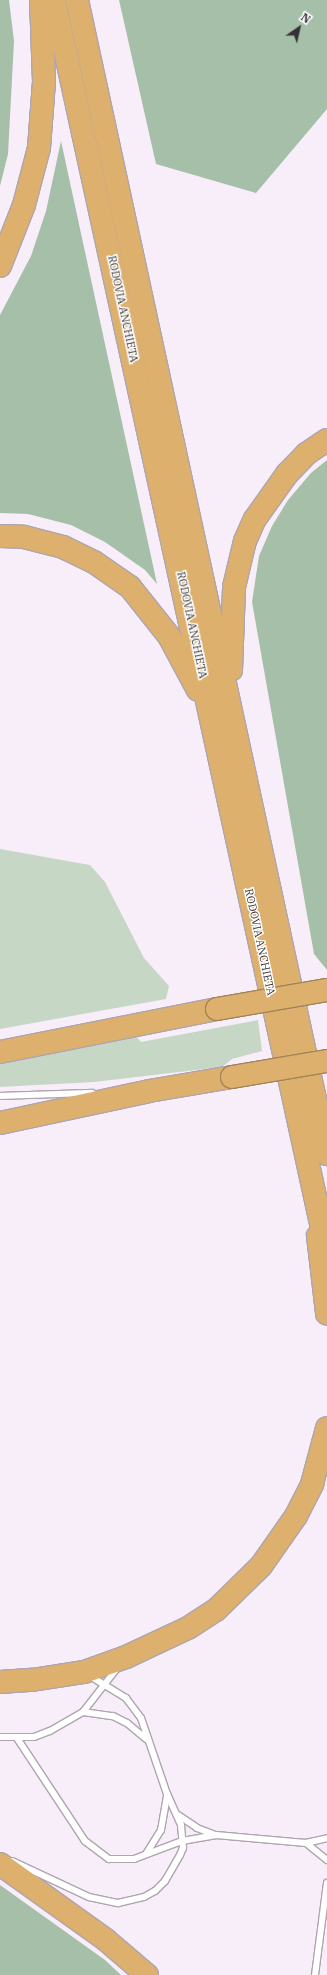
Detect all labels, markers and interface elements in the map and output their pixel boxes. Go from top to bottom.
north arrow [279,8,319,48]
text: N [298,10,313,26]
street label: RODOVIA ANCHIETA [105,254,141,364]
street label: RODOVIA ANCHIETA [174,570,210,680]
street label: RODOVIA ANCHIETA [242,887,278,997]

